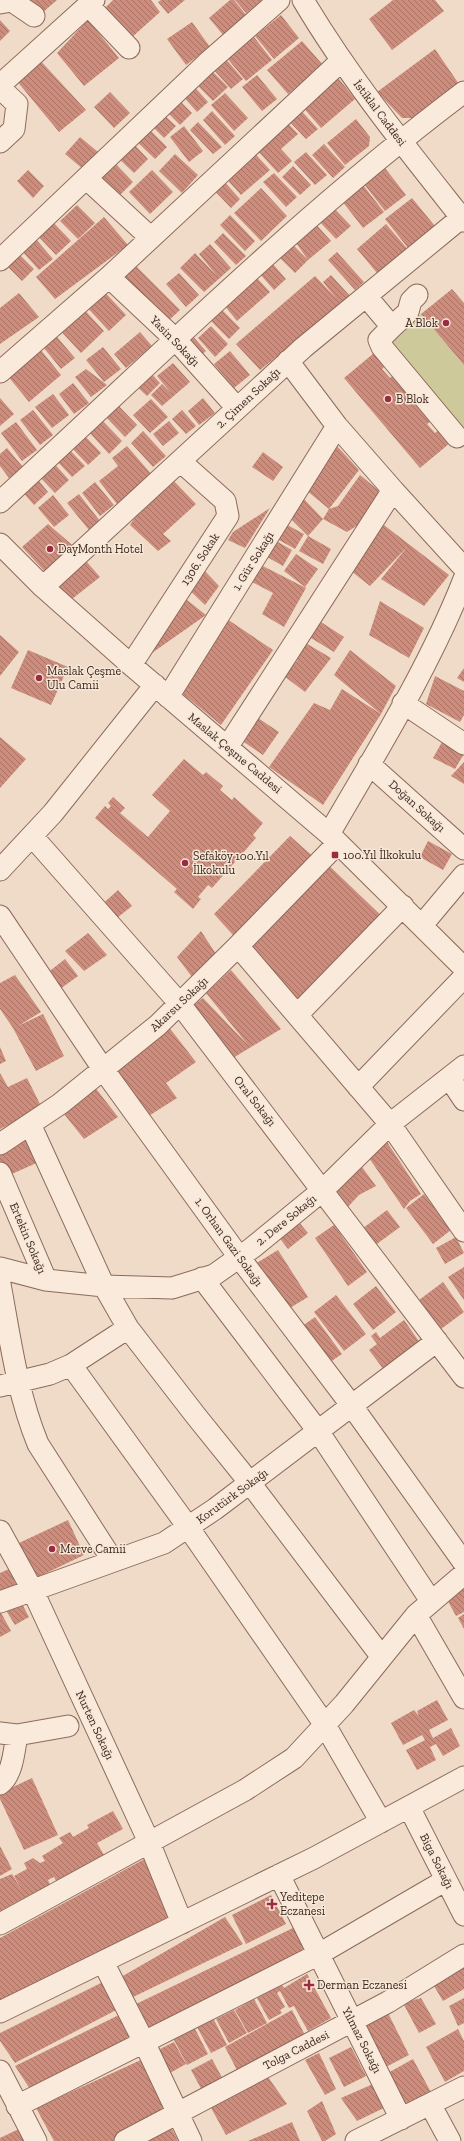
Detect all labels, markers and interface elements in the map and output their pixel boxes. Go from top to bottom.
street label: İstiklal Caddesi [351,77,410,149]
street label: Yasin Sokağı [147,312,203,370]
place label: A Blok [405,316,439,330]
marker: A Blok [441,318,451,328]
street label: 2. Çimen Sokağı [213,364,283,431]
place label: B Blok [396,392,429,406]
marker: B Blok [383,394,393,404]
street label: 1. Gür Sokağı [229,528,277,593]
street label: 1306. Sokak [178,530,223,588]
place label: DayMonth Hotel [58,542,143,556]
marker: DayMonth Hotel [45,544,55,554]
place label: Maslak Çeşme Ulu Camii [47,664,121,692]
marker: Maslak Çeşme Ulu Camii [34,673,44,683]
street label: Maslak Çeşme Caddesi [185,710,285,797]
street label: Doğan Sokağı [386,777,449,835]
place label: 100.Yıl İlkokulu [343,848,422,862]
place label: Sefaköy 100.Yıl İlkokulu [193,849,269,877]
marker: 100.Yıl İlkokulu [330,850,340,860]
marker: Sefaköy 100.Yıl İlkokulu [180,858,190,868]
street label: Akarsu Sokağı [147,973,211,1034]
street label: Oral Sokağı [231,1073,279,1129]
street label: 2. Dere Sokağı [253,1191,319,1249]
street label: 1. Orhan Gazi Sokağı [192,1195,266,1289]
street label: Ertekin Sokağı [7,1200,50,1276]
street label: Korutürk Sokağı [193,1465,271,1527]
place label: Merve Camii [60,1542,127,1556]
marker: Merve Camii [47,1544,57,1554]
street label: Nurten Sokağı [73,1688,117,1762]
street label: Biga Sokağı [417,1831,457,1892]
place label: Yeditepe Eczanesi [279,1890,326,1918]
marker: Yeditepe Eczanesi [267,1899,277,1909]
place label: Derman Eczanesi [317,1978,408,1992]
marker: Derman Eczanesi [304,1980,314,1990]
street label: Yılmaz Sokağı [339,2004,385,2076]
street label: Tolga Caddesi [261,2027,332,2073]

